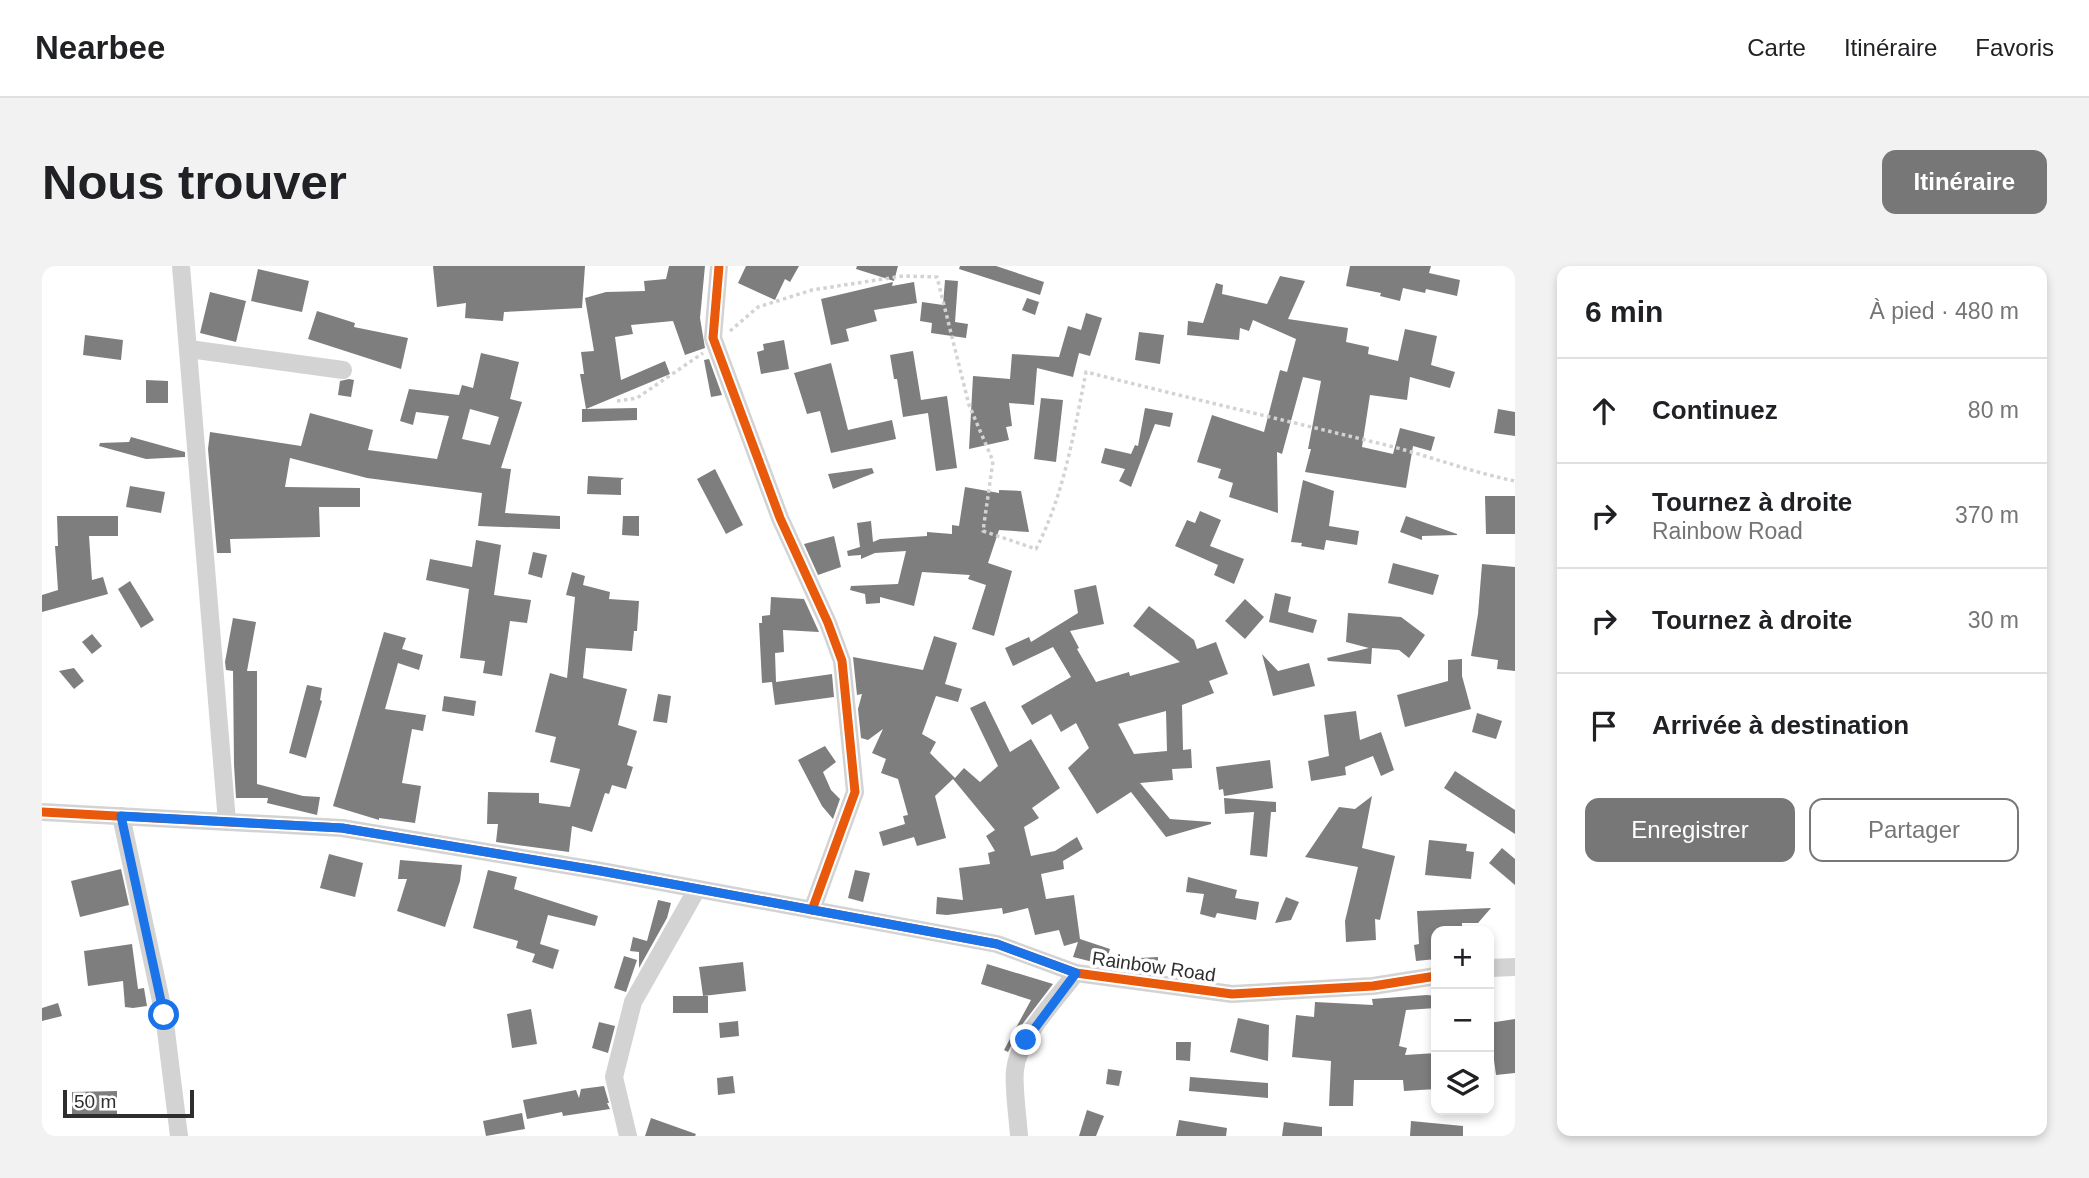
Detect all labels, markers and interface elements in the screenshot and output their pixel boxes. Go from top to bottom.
text: Nearbee [35,29,165,66]
text: Carte [1747,34,1806,61]
text: Itinéraire [1844,34,1937,61]
text: Favoris [1975,34,2054,61]
button: Itinéraire [1882,150,2047,214]
text: Nous trouver [42,155,347,209]
text: 6 min [1585,295,1663,328]
text: À pied · 480 m [1869,298,2019,324]
icon: ahead [1585,392,1623,430]
text: Continuez [1652,395,1778,425]
text: 80 m [1968,397,2019,423]
text: Tournez à droite [1652,487,1852,517]
icon: right [1585,497,1623,535]
text: 370 m [1955,502,2019,528]
text: Rainbow Road [1652,518,1803,544]
icon: right [1585,602,1623,640]
text: Tournez à droite [1652,605,1852,635]
text: 30 m [1968,607,2019,633]
icon: arrive [1585,707,1623,745]
text: Arrivée à destination [1652,710,1909,740]
button: Enregistrer [1585,798,1795,862]
button: Partager [1809,798,2019,862]
map controls [1431,926,1494,1115]
button: + [1431,926,1494,989]
street label: Rainbow Road [1091,947,1217,986]
button: − [1431,989,1494,1052]
route start [148,999,179,1030]
route end [1010,1024,1041,1055]
button: layers [1431,1052,1494,1115]
scale bar [63,1087,194,1119]
text: 50 m [74,1091,116,1112]

